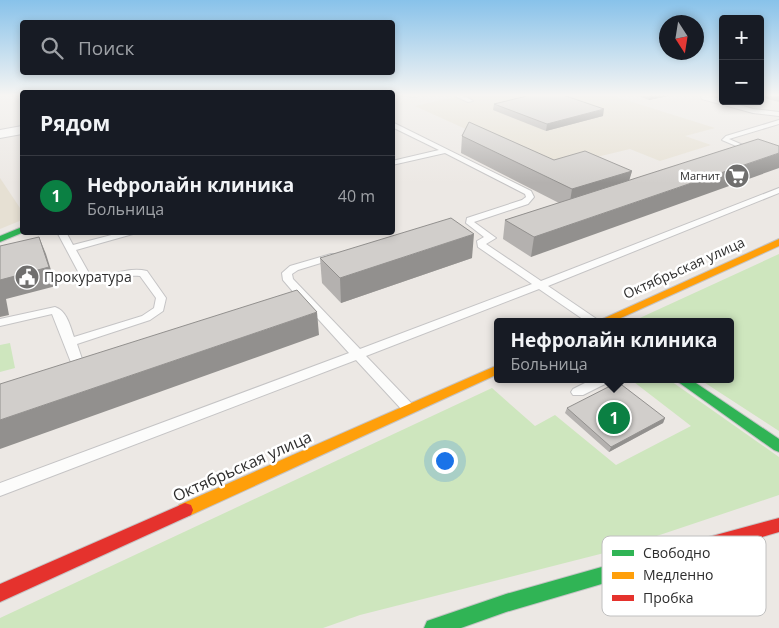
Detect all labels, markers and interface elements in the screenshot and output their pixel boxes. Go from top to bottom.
north arrow [659,15,704,60]
map controls [719,15,764,105]
button: + [719,15,764,60]
search box [20,20,395,75]
icon: search [38,34,66,62]
text: Поиск [78,35,134,61]
button: − [719,60,764,105]
text: Рядом [40,109,110,137]
supermarket icon: Магнит [724,163,750,189]
place label: Магнит [680,168,720,183]
text: Нефролайн клиника [87,172,294,198]
text: 1 [51,185,61,207]
text: 40 m [338,185,375,207]
text: Больница [87,198,164,220]
street label: Октябрьская улица [620,232,748,303]
public building icon: Прокуратура [14,264,40,290]
place label: Прокуратура [44,267,132,286]
popup [494,318,734,383]
text: Нефролайн клиника [510,327,718,353]
text: Больница [510,353,588,375]
pin: 1 [598,399,630,437]
street label: Октябрьская улица [169,425,315,507]
your location [432,448,458,474]
legend [602,536,766,616]
text: Свободно [643,543,710,562]
text: Медленно [643,565,714,584]
text: Пробка [643,588,694,607]

